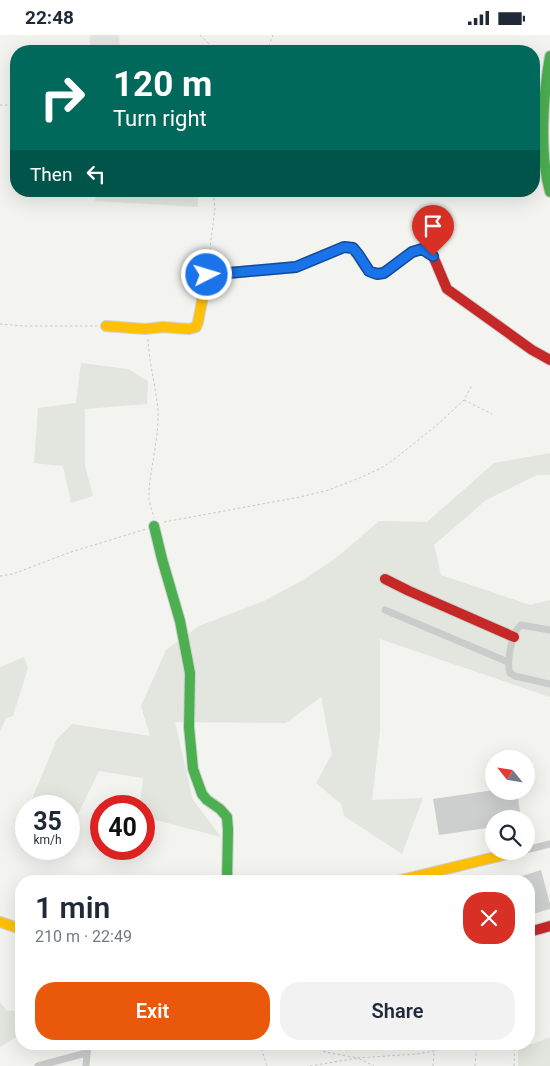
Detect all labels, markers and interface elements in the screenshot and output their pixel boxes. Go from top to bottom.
text: 22:48 [25,6,74,29]
text: 120 m [113,64,212,105]
icon: right [30,65,95,130]
text: Turn right [113,106,207,131]
icon: left [82,160,110,188]
text: Then [30,163,72,186]
pin [412,205,454,256]
icon: arrive [419,212,447,240]
position arrow [180,248,232,300]
north arrow [485,750,535,800]
map controls [485,750,535,860]
speed limit sign: 40 [90,795,155,860]
text: 35 [33,807,62,836]
button: search [485,810,535,860]
text: km/h [33,833,62,847]
text: 1 min [35,890,110,925]
button: close [463,892,515,944]
text: 210 m · 22:49 [35,927,132,946]
button: Exit [35,982,270,1040]
button: Share [280,982,515,1040]

